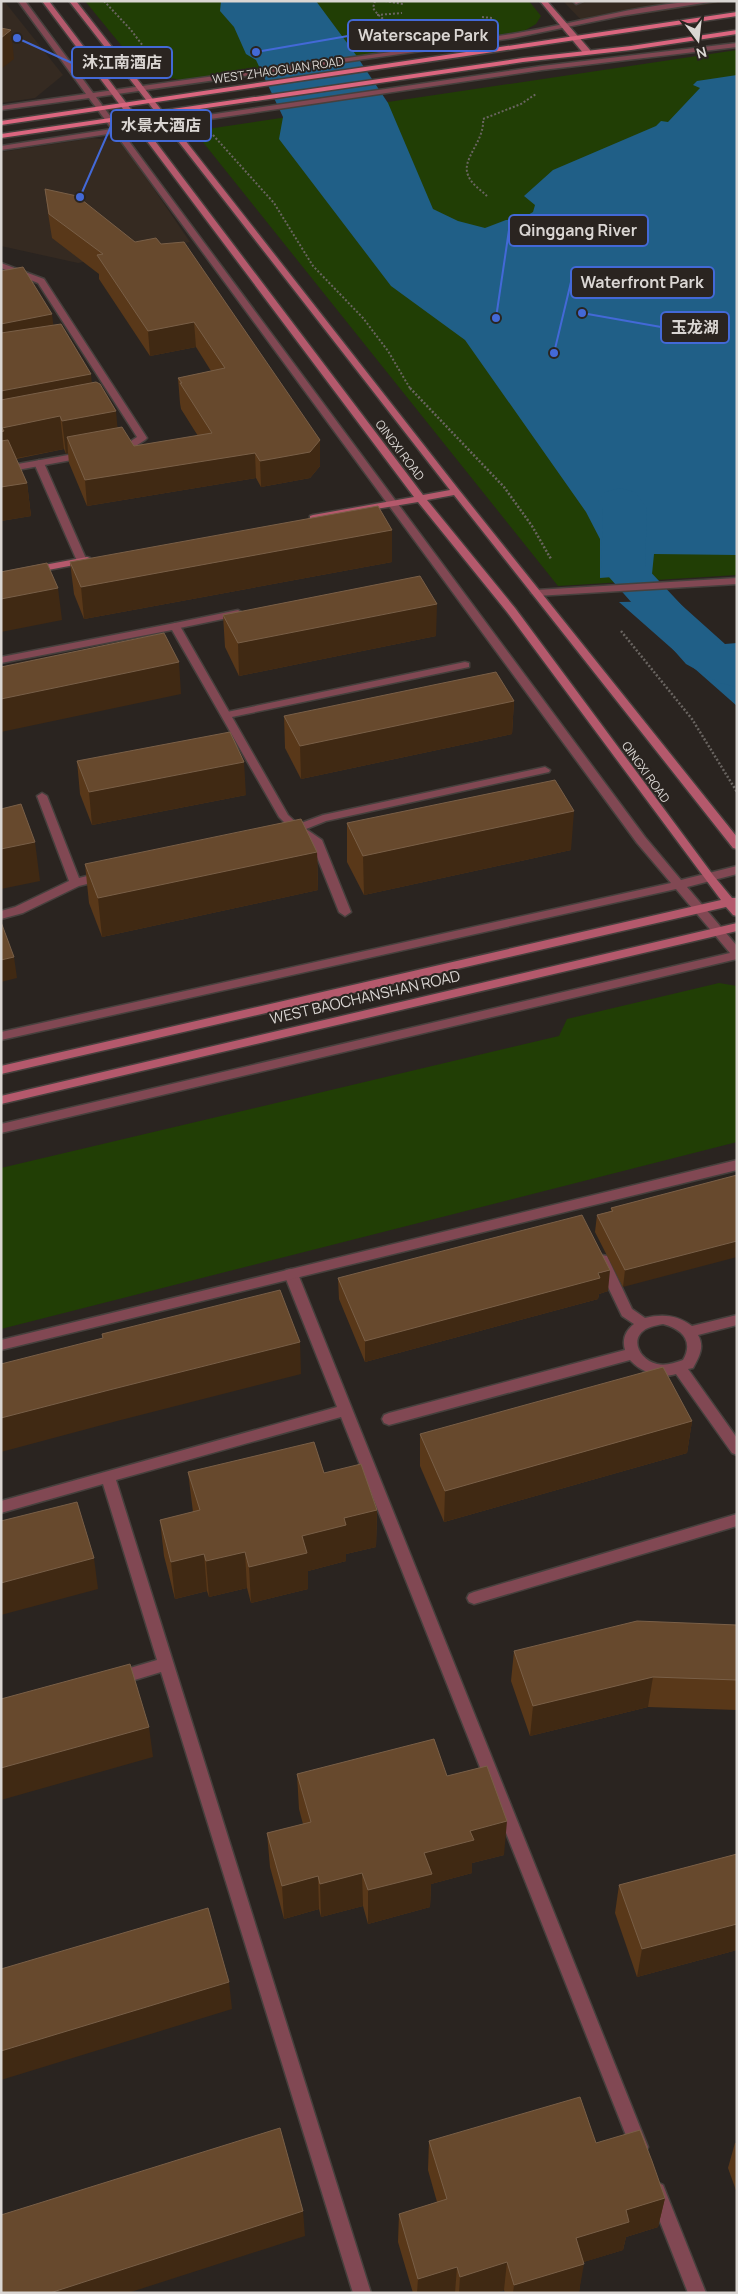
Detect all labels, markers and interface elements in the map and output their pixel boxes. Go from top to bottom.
north arrow [673,15,723,65]
callout: Waterscape Park [348,20,498,51]
text: Waterscape Park [358,24,488,46]
text: N [694,43,709,64]
callout: 沐江南酒店 [72,47,172,78]
text: 沐江南酒店 [82,51,162,73]
street label: WEST ZHAOGUAN ROAD [211,52,345,88]
callout: 水景大酒店 [111,110,211,141]
text: 水景大酒店 [121,114,201,136]
callout: Qinggang River [509,215,648,246]
text: Qinggang River [519,219,637,241]
callout: Waterfront Park [571,267,714,298]
text: Waterfront Park [580,271,704,293]
callout: 玉龙湖 [661,312,729,343]
text: 玉龙湖 [671,316,719,338]
street label: QINGXI ROAD [372,416,428,484]
street label: QINGXI ROAD [618,738,674,806]
street label: WEST BAOCHANSHAN ROAD [268,965,462,1029]

